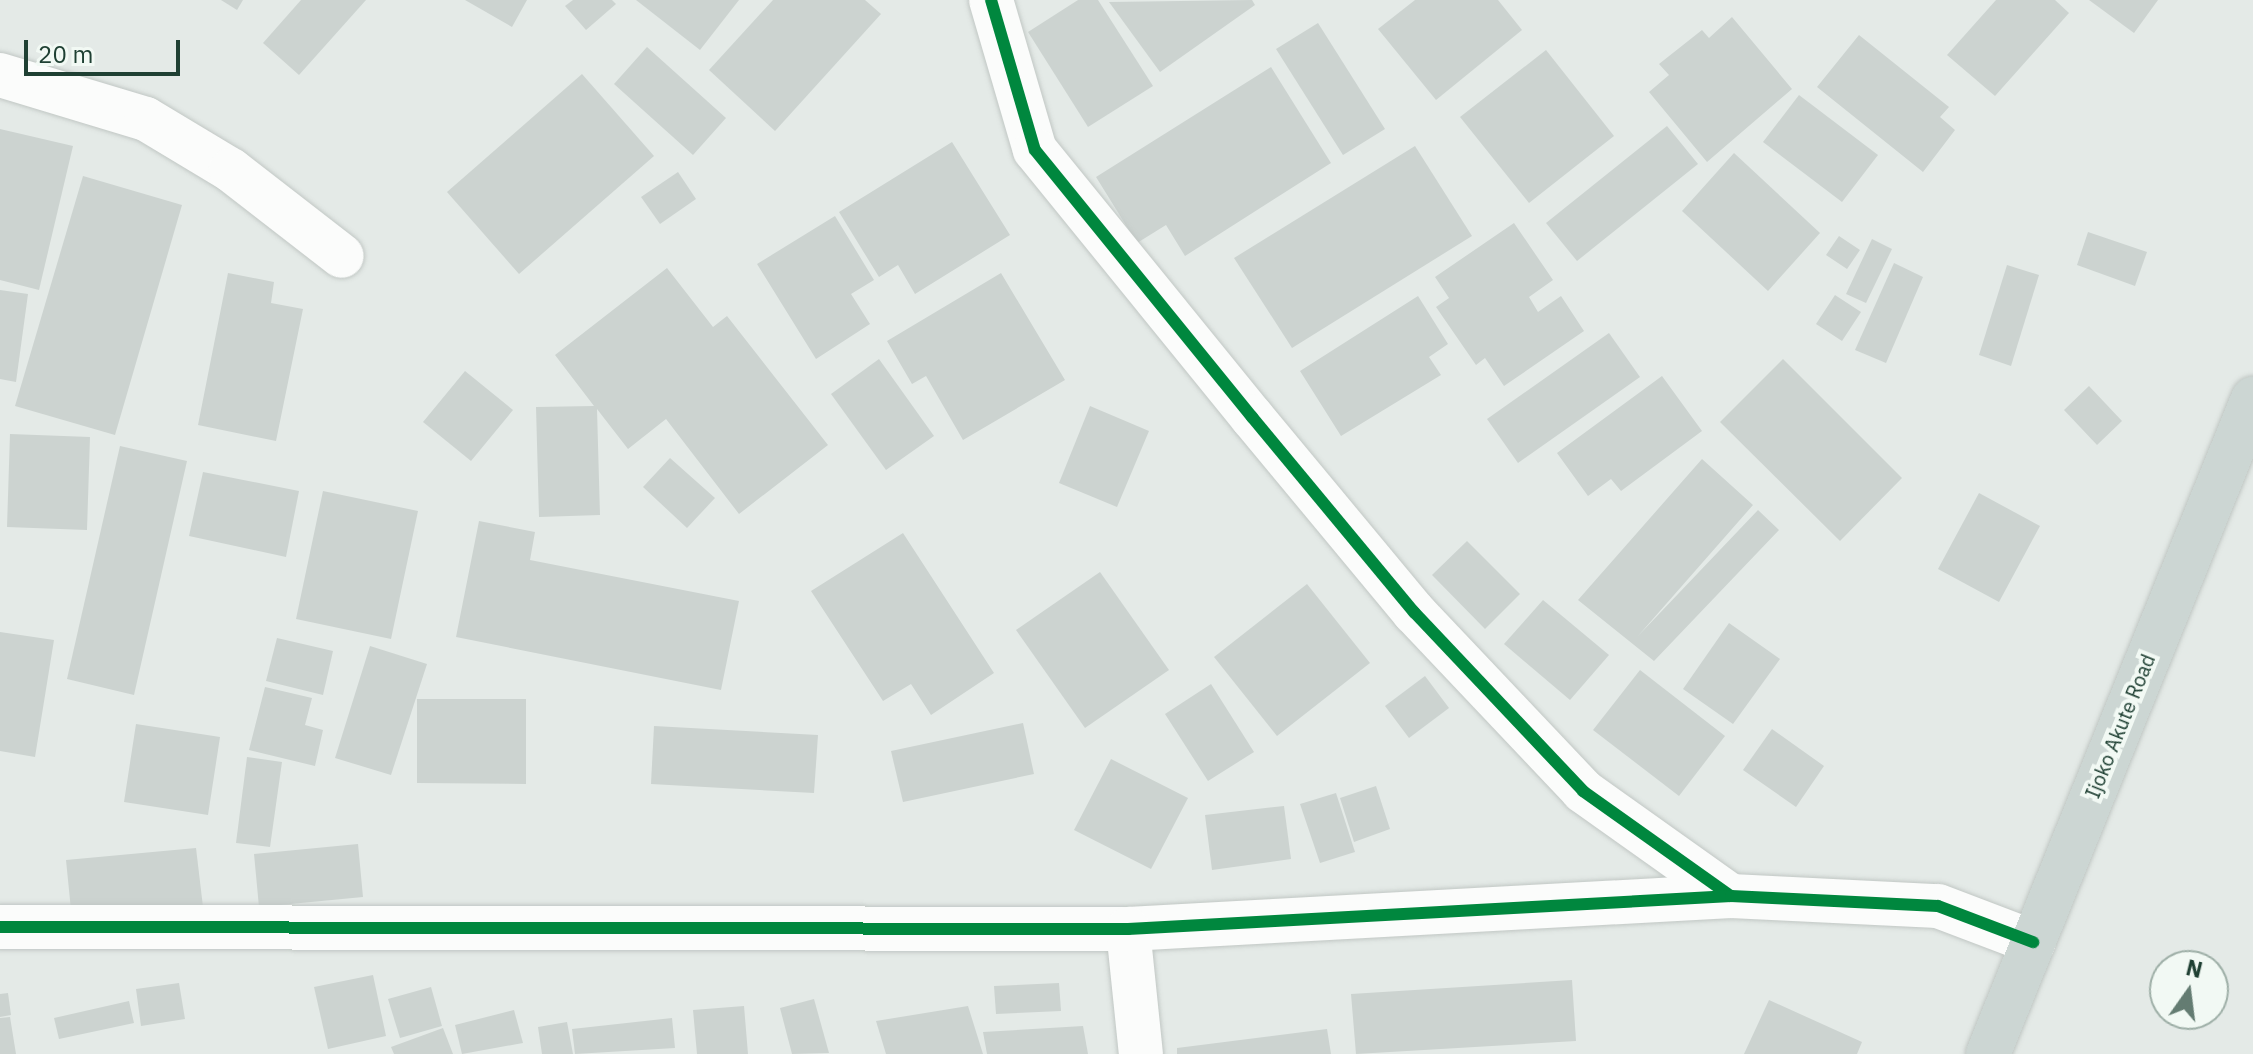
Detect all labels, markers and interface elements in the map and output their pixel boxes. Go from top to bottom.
scale bar [28,24,184,74]
text: 20 m [38,38,93,70]
street label: Ijoko Akute Road [2080,650,2160,802]
north arrow [2149,950,2229,1030]
text: N [2183,952,2206,984]

